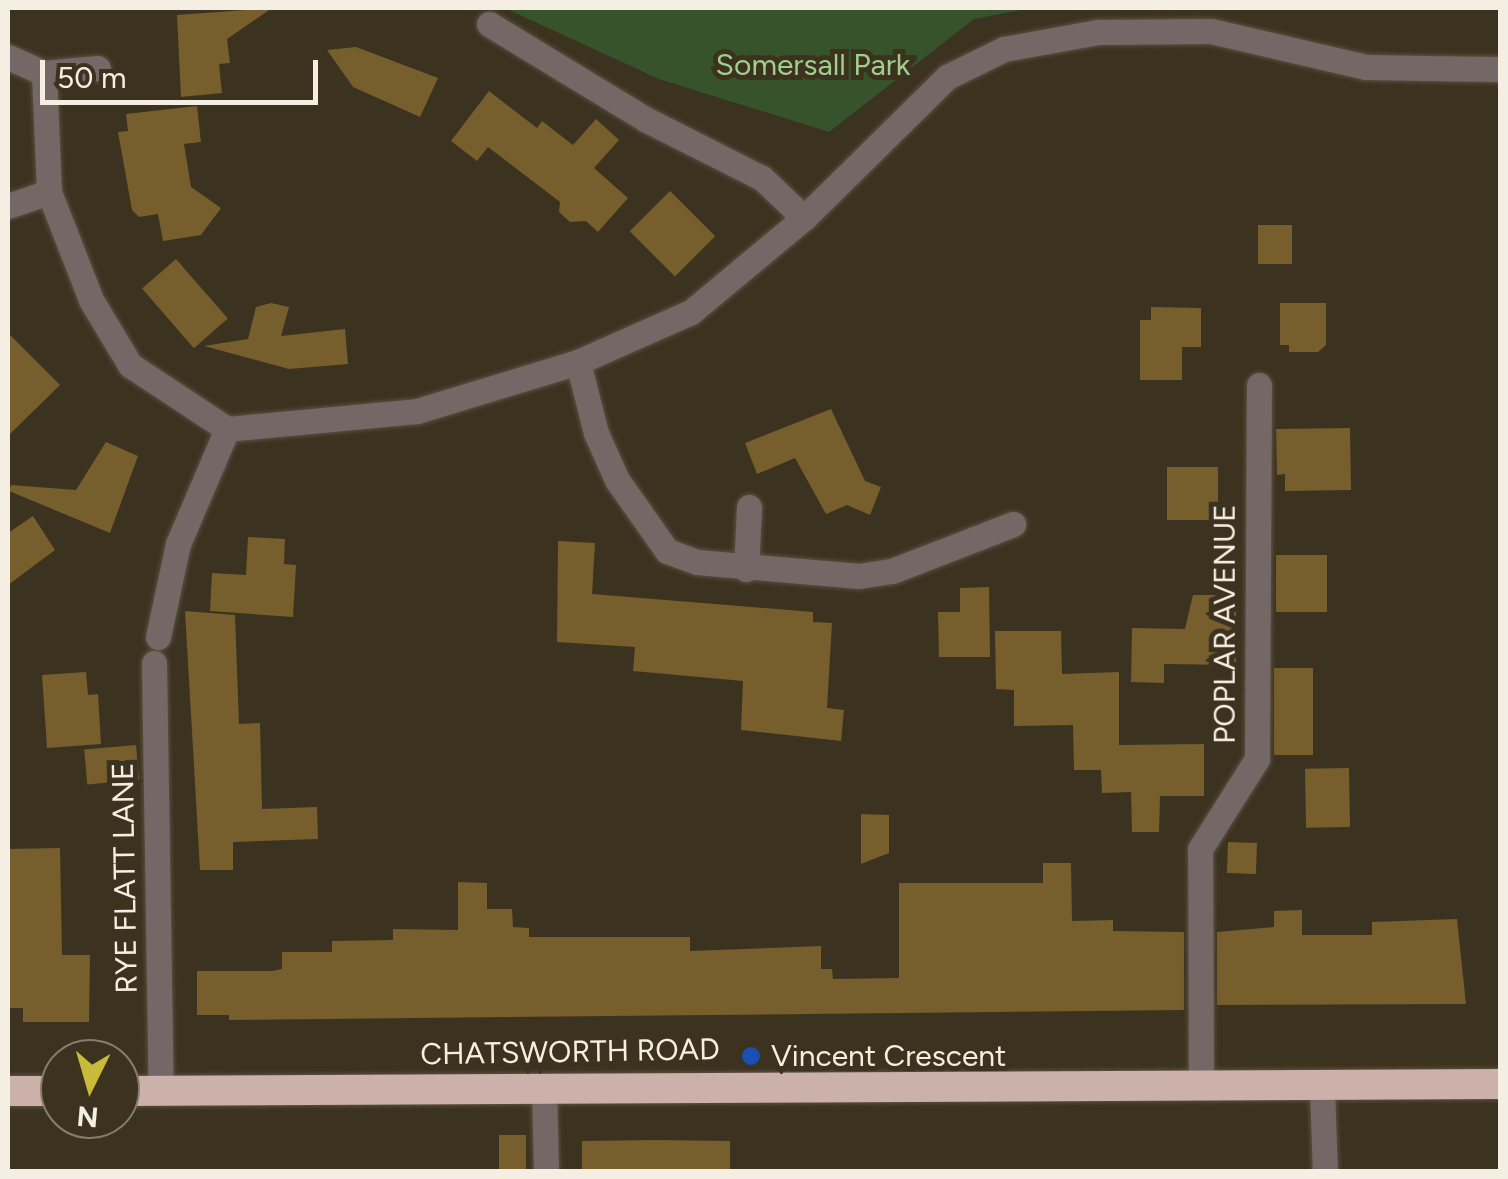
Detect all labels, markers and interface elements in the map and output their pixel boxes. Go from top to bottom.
scale bar [45,40,322,102]
park label: Somersall Park [716,47,910,83]
text: 50 m [57,59,126,96]
street label: POPLAR AVENUE [1207,504,1243,744]
street label: RYE FLATT LANE [105,762,145,994]
street label: CHATSWORTH ROAD [420,1031,720,1073]
place label: Vincent Crescent [771,1038,1006,1074]
north arrow [40,1039,140,1139]
marker: Vincent Crescent [740,1045,762,1067]
text: N [75,1099,100,1135]

